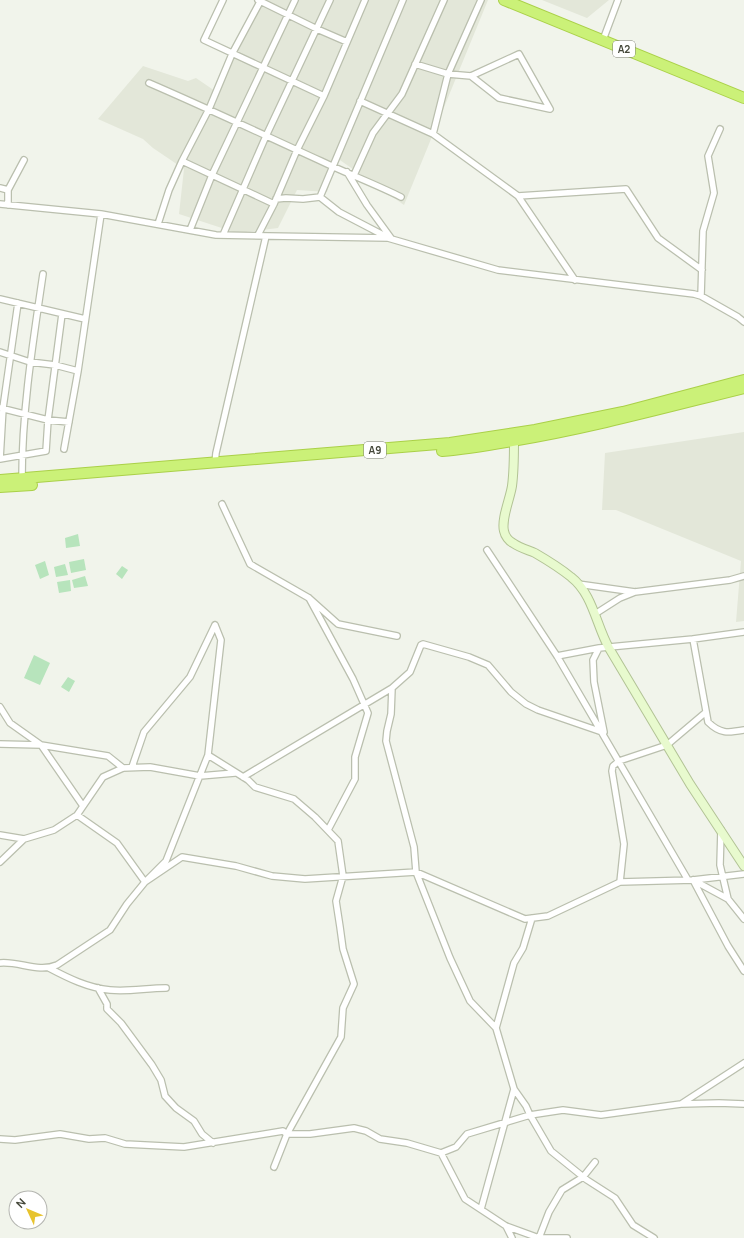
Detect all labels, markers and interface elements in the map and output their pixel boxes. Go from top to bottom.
road number: A2 [613,41,635,57]
road number: A9 [364,442,386,458]
north arrow [8,1190,48,1230]
text: N [12,1195,29,1211]

